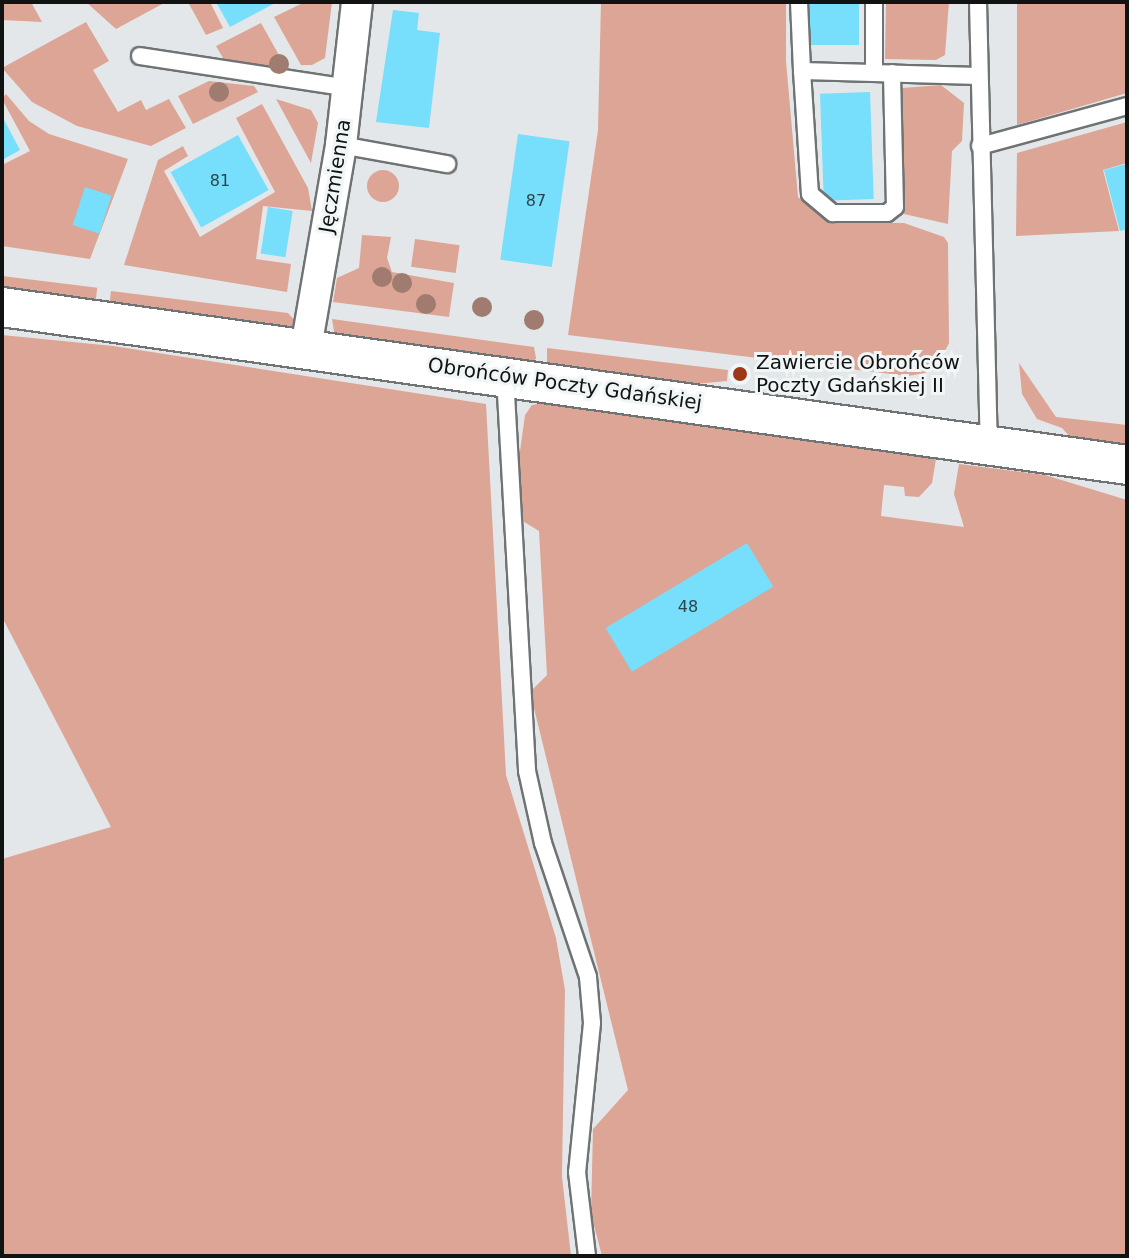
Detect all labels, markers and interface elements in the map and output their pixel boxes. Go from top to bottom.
street label: Jęczmienna [314,118,356,234]
house number: 81 [210,171,230,191]
house number: 87 [526,191,546,211]
place label: Zawiercie Obrońców Poczty Gdańskiej II [756,350,960,397]
street label: Obrońców Poczty Gdańskiej [426,353,704,415]
marker: Zawiercie Obrońców Poczty Gdańskiej II [731,365,749,383]
house number: 48 [678,597,698,617]

